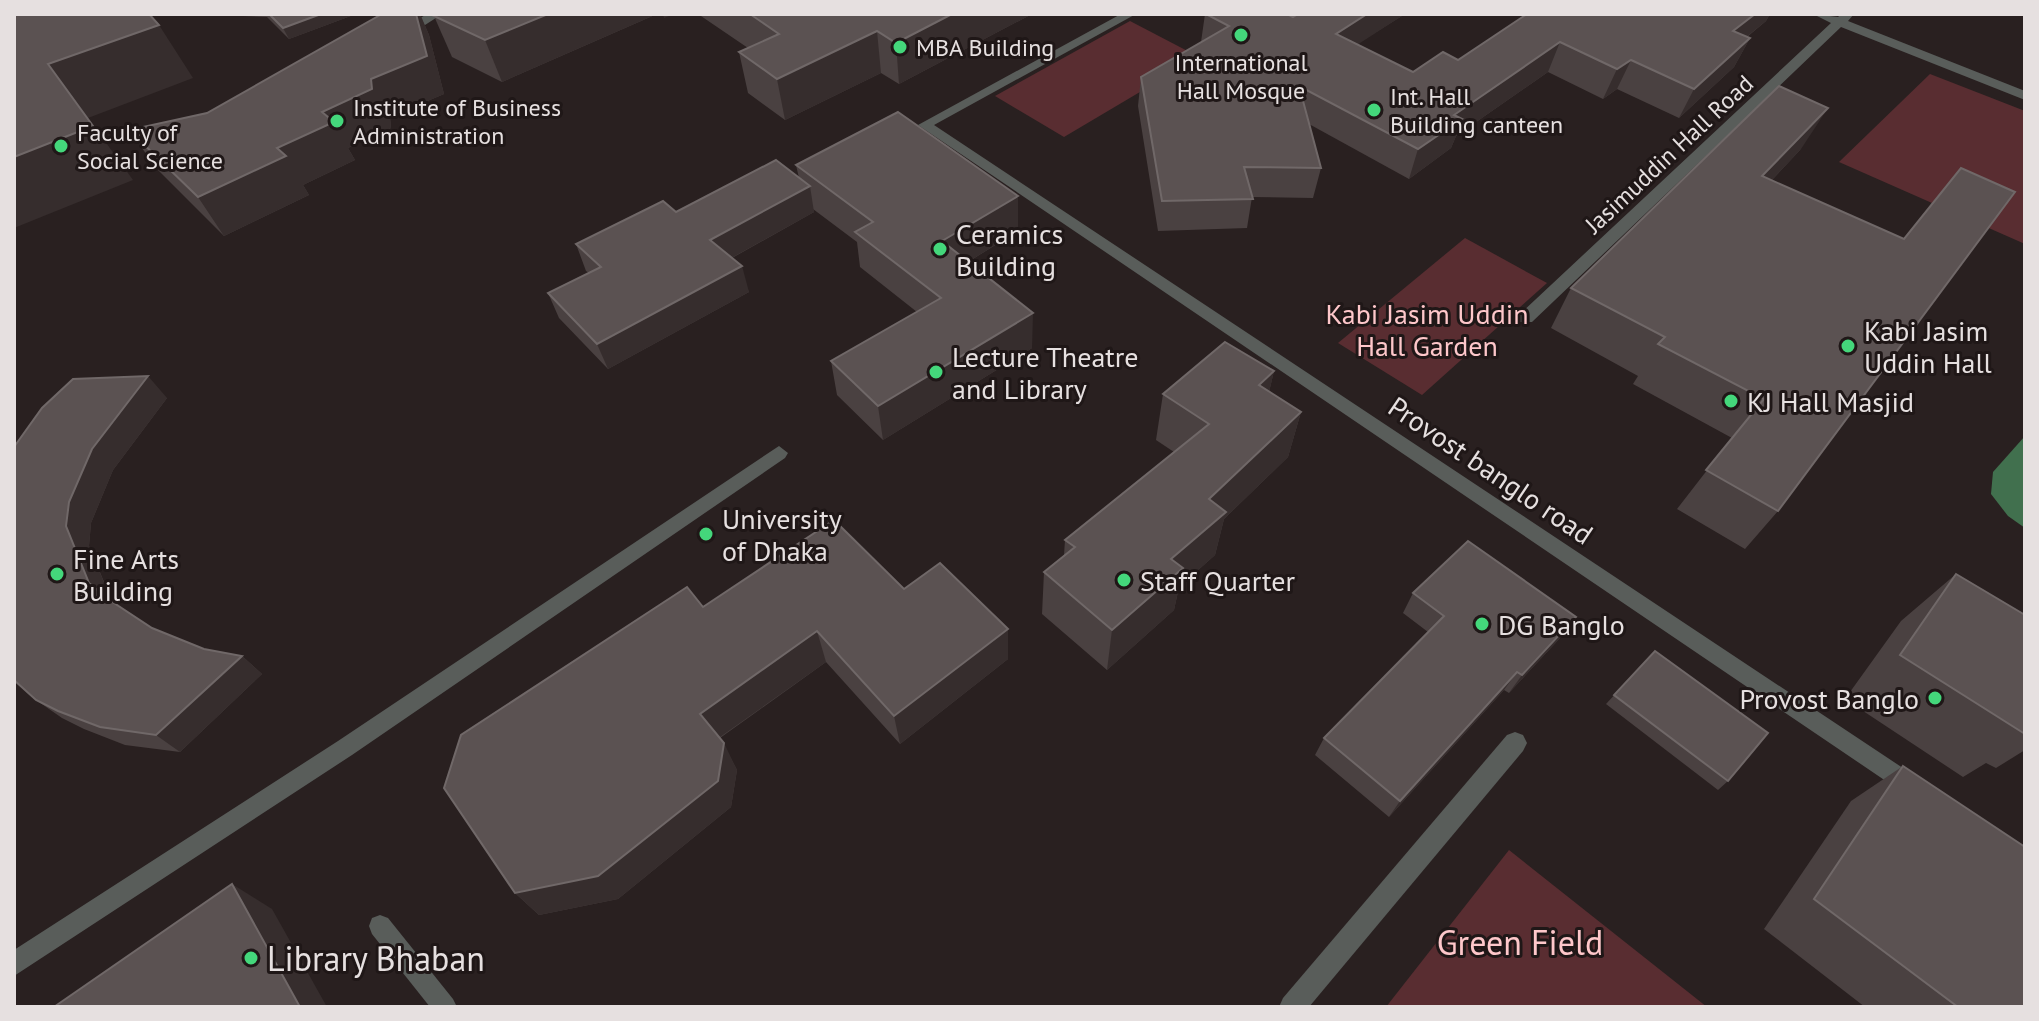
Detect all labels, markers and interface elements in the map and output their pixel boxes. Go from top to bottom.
marker: International Hall Mosque [1232,26,1250,44]
place label: MBA Building [916,32,1054,63]
marker: MBA Building [891,38,909,56]
place label: International Hall Mosque [1175,47,1307,106]
street label: Jasimuddin Hall Road [1578,68,1760,241]
place label: Int. Hall Building canteen [1390,81,1563,140]
place label: Institute of Business Administration [353,92,561,151]
marker: Int. Hall Building canteen [1365,101,1383,119]
marker: Institute of Business Administration [328,112,346,130]
place label: Faculty of Social Science [77,117,223,176]
marker: Faculty of Social Science [52,137,70,155]
place label: Ceramics Building [956,215,1063,284]
marker: Ceramics Building [931,240,949,258]
park label: Kabi Jasim Uddin Hall Garden [1325,295,1529,364]
place label: Kabi Jasim Uddin Hall [1864,312,1992,381]
marker: Kabi Jasim Uddin Hall [1839,337,1857,355]
place label: Lecture Theatre and Library [952,338,1139,407]
marker: Lecture Theatre and Library [927,363,945,381]
place label: KJ Hall Masjid [1747,383,1914,420]
street label: Provost banglo road [1381,388,1601,552]
marker: KJ Hall Masjid [1722,392,1740,410]
place label: University of Dhaka [722,500,842,569]
marker: University of Dhaka [697,525,715,543]
place label: Fine Arts Building [73,540,179,609]
place label: Staff Quarter [1140,562,1295,599]
marker: Fine Arts Building [48,565,66,583]
marker: Staff Quarter [1115,571,1133,589]
place label: DG Banglo [1498,606,1625,643]
marker: DG Banglo [1473,615,1491,633]
place label: Provost Banglo [1739,680,1919,717]
marker: Provost Banglo [1926,689,1944,707]
park label: Green Field [1437,920,1603,964]
place label: Library Bhaban [267,936,485,980]
marker: Library Bhaban [242,949,260,967]

